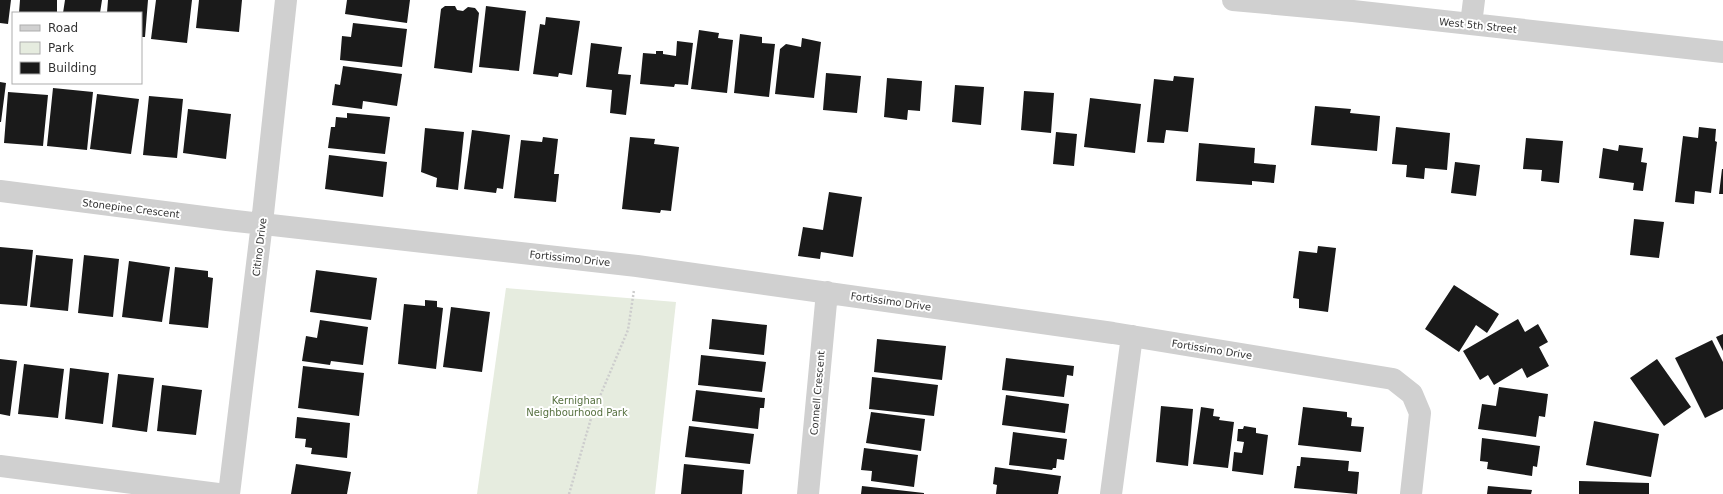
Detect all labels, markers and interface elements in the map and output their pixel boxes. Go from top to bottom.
legend [12,12,142,84]
street label: West 5th Street [1439,16,1517,35]
text: Road [48,21,78,35]
text: Park [48,41,74,55]
text: Building [48,61,97,75]
street label: Stonepine Crescent [82,197,180,220]
street label: Citino Drive [250,217,269,277]
street label: Fortissimo Drive [529,249,611,268]
street label: Fortissimo Drive [850,290,932,313]
street label: Fortissimo Drive [1171,338,1253,361]
street label: Connell Crescent [808,350,827,436]
park label: Kernighan Neighbourhood Park [526,395,628,418]

